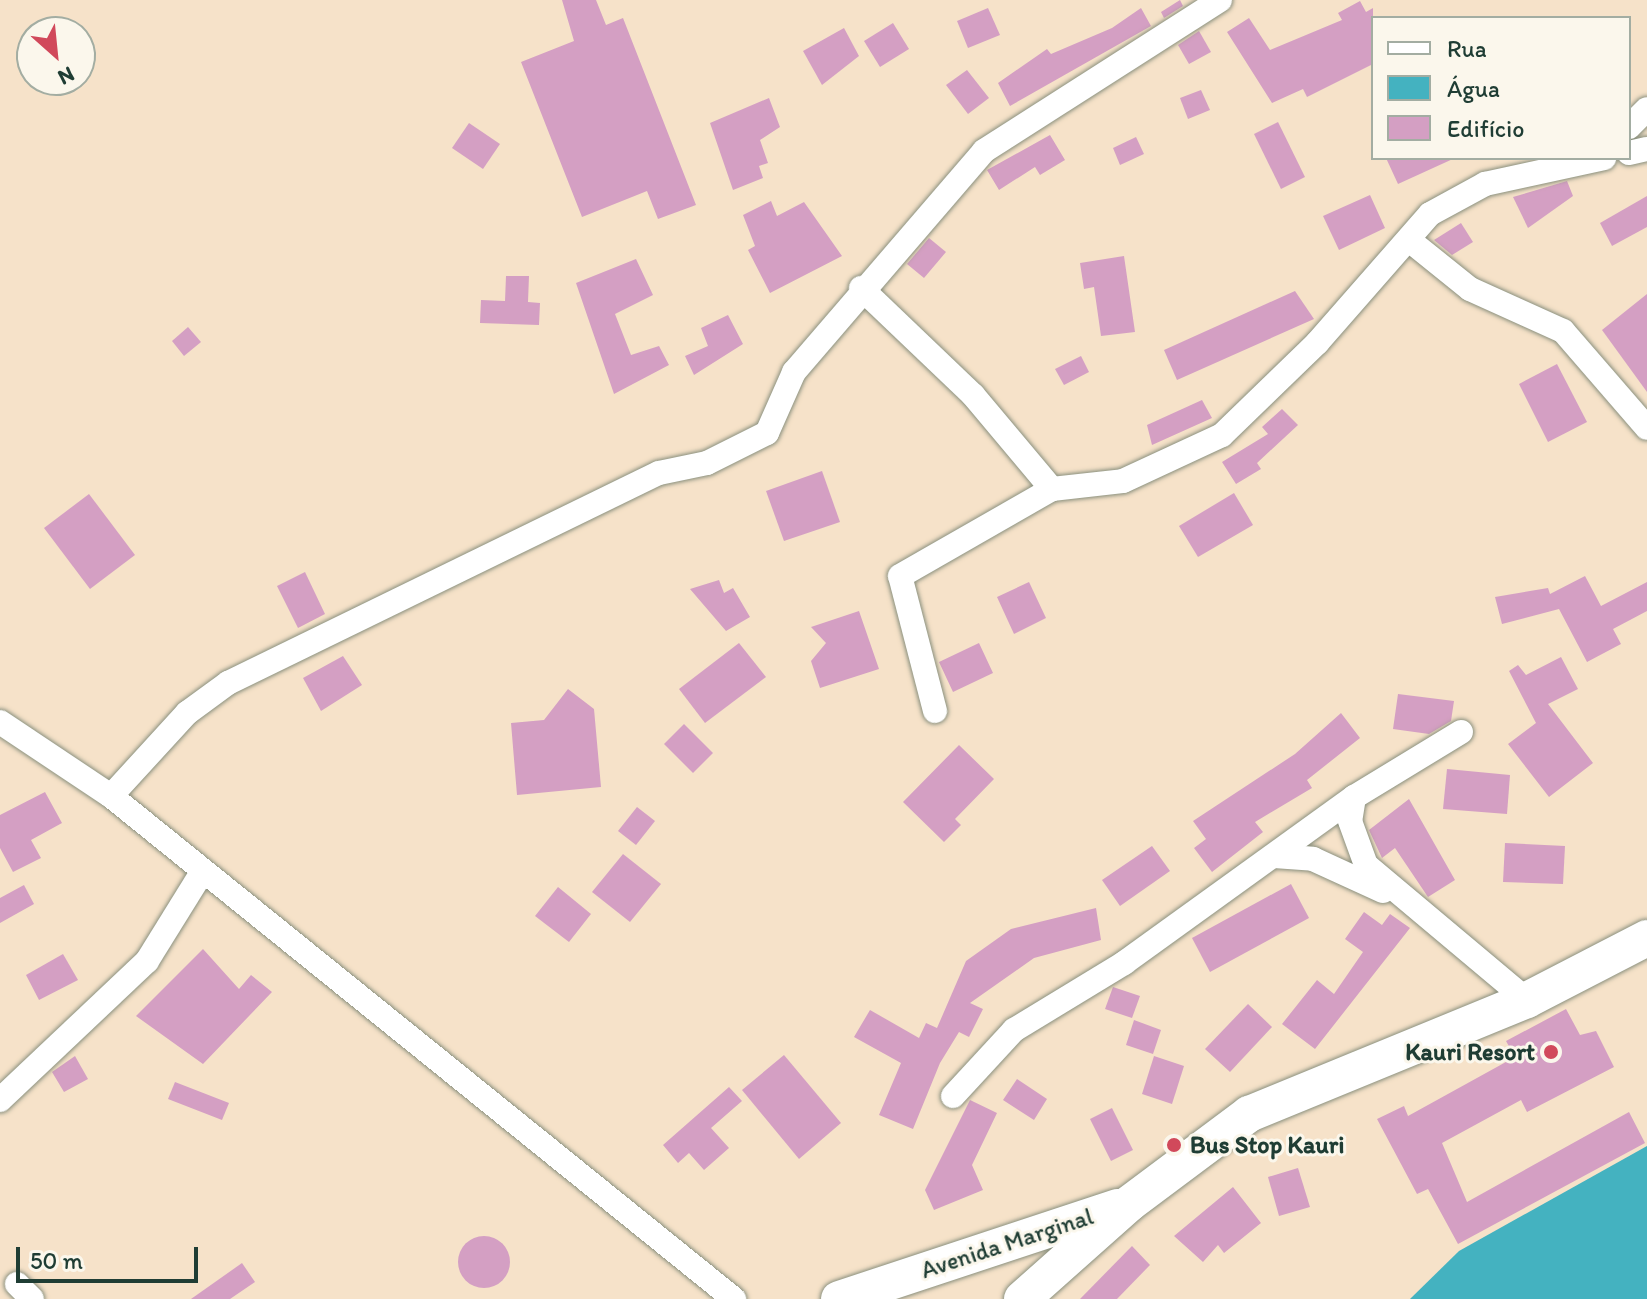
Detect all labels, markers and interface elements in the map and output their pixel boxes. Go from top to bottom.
north arrow [16,16,96,96]
legend [1371,16,1631,160]
text: Rua [1447,34,1487,63]
text: N [53,61,79,91]
text: Água [1447,74,1500,103]
text: Edifício [1447,114,1524,143]
place label: Kauri Resort [1406,1038,1535,1066]
marker: Kauri Resort [1542,1043,1560,1061]
place label: Bus Stop Kauri [1190,1131,1343,1159]
marker: Bus Stop Kauri [1165,1136,1183,1154]
street label: Avenida Marginal [917,1202,1097,1284]
scale bar [20,1231,202,1281]
text: 50 m [30,1246,83,1275]

